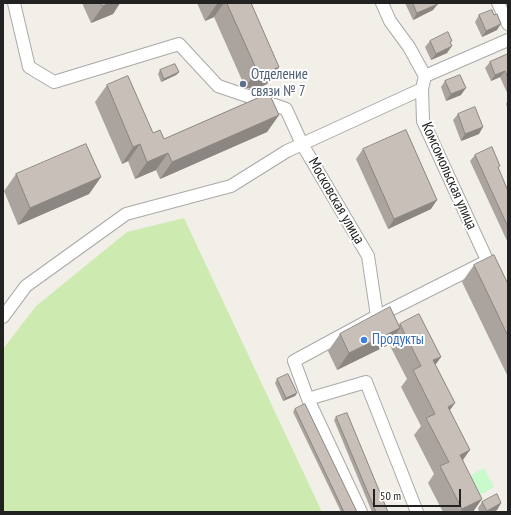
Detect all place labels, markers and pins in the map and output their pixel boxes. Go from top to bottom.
place label: Отделение связи № 7 [251,66,308,101]
marker: Отделение связи № 7 [238,79,248,89]
place label: Продукты [372,331,424,349]
marker: Продукты [359,335,369,345]

